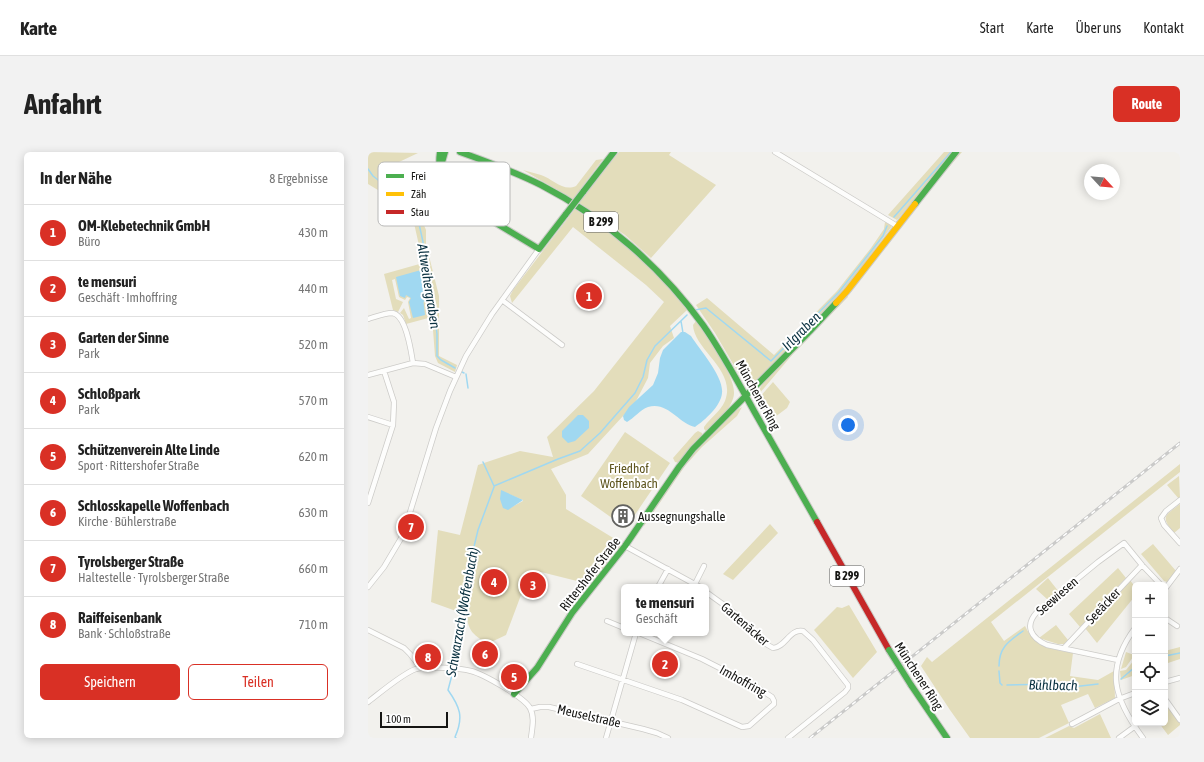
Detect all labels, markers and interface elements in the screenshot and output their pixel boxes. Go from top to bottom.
text: Karte [20,17,57,39]
text: Start [980,20,1004,36]
text: Karte [1026,20,1054,36]
text: Über uns [1076,20,1121,36]
text: Kontakt [1143,20,1184,36]
button: Route [1113,86,1180,122]
text: Anfahrt [24,88,102,120]
legend [378,162,510,226]
north arrow [1084,164,1120,200]
text: In der Nähe [40,168,112,188]
text: Frei [411,170,426,182]
text: 8 Ergebnisse [269,171,328,186]
text: Zäh [411,188,426,200]
text: Stau [411,206,429,218]
road number: B 299 [584,212,618,232]
text: OM-Klebetechnik GmbH [78,217,210,234]
text: 1 [50,225,56,240]
text: 430 m [299,225,328,240]
text: Büro [78,234,100,249]
water label: Altweihergraben [414,241,444,330]
text: te mensuri [78,273,136,290]
text: 2 [50,281,56,296]
text: 440 m [299,281,328,296]
pin: 1 [576,281,602,311]
text: Geschäft · Imhoffring [78,290,177,305]
water label: Irlgraben [778,308,824,354]
text: Garten der Sinne [78,329,169,346]
text: 3 [50,337,56,352]
text: 520 m [299,337,328,352]
text: Park [78,346,100,361]
street label: Münchener Ring [733,357,784,433]
text: Schloßpark [78,385,140,402]
text: 4 [50,393,56,408]
text: 570 m [299,393,328,408]
text: Park [78,402,100,417]
your location [838,415,858,435]
text: Schützenverein Alte Linde [78,441,220,458]
text: 5 [50,449,56,464]
text: 620 m [299,449,328,464]
text: Sport · Rittershofer Straße [78,458,199,473]
park label: Friedhof Woffenbach [600,461,658,491]
text: Schlosskapelle Woffenbach [78,497,229,514]
building icon: Aussegnungshalle [610,503,636,529]
text: 6 [50,505,56,520]
text: 630 m [299,505,328,520]
place label: Aussegnungshalle [638,509,725,524]
pin: 7 [398,512,424,542]
text: Kirche · Bühlerstraße [78,514,176,529]
street label: Rittershofer Straße [557,534,624,614]
water label: Schwarzach (Woffenbach) [443,546,481,679]
text: Tyrolsberger Straße [78,553,184,570]
text: 7 [50,561,56,576]
text: 660 m [299,561,328,576]
road number: B 299 [830,566,864,586]
pin: 4 [481,567,507,597]
text: Haltestelle · Tyrolsberger Straße [78,570,229,585]
pin: 3 [520,570,546,600]
street label: Seewiesen [1033,574,1081,618]
map controls [1132,582,1168,726]
button: + [1132,582,1168,618]
popup [621,584,709,636]
street label: Seeäcker [1083,585,1123,627]
text: te mensuri [636,594,694,611]
street label: Gartenäcker [718,599,772,649]
text: Raiffeisenbank [78,609,162,626]
text: Geschäft [636,611,678,626]
text: 8 [50,617,56,632]
text: 710 m [299,617,328,632]
button: − [1132,618,1168,654]
text: Bank · Schloßstraße [78,626,171,641]
pin: 6 [472,639,498,669]
street label: Münchener Ring [892,639,947,713]
pin: 8 [415,642,441,672]
pin: 2 [652,649,678,679]
button: locate [1132,654,1168,690]
pin: 5 [501,662,527,692]
street label: Imhoffring [717,662,769,700]
button: Speichern [40,664,180,700]
button: Teilen [188,664,328,700]
water label: Bühlbach [1028,677,1078,693]
button: layers [1132,690,1168,726]
street label: Meuselstraße [556,701,622,731]
scale bar [380,710,448,729]
text: 100 m [386,713,411,725]

